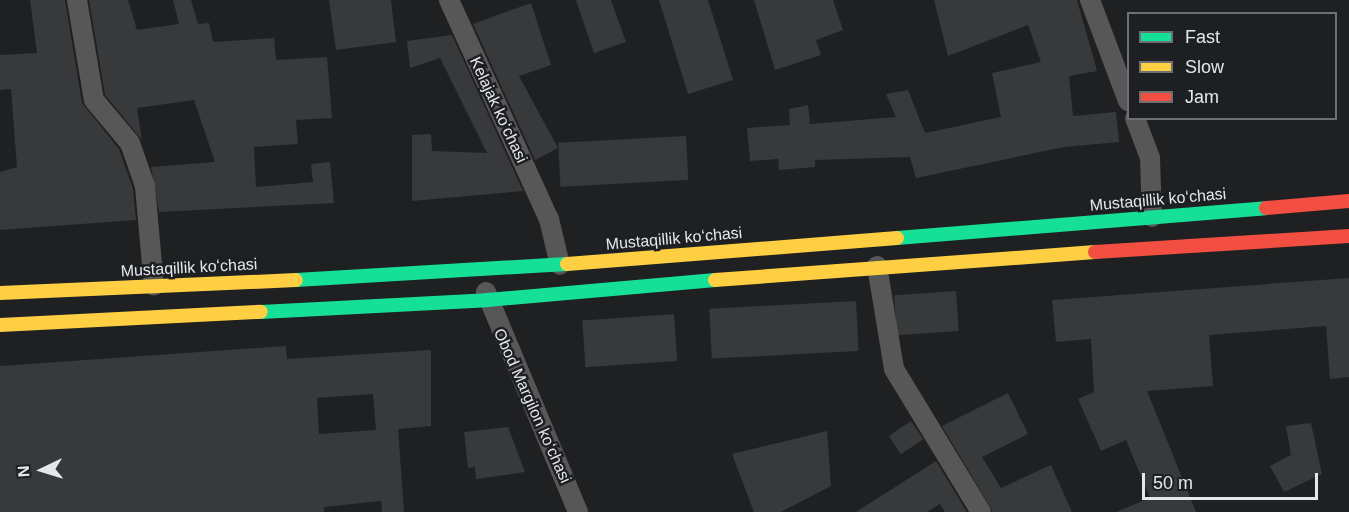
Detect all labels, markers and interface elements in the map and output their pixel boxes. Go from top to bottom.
legend [1127,12,1337,120]
text: Fast [1185,27,1220,47]
street label: Kelajak koʻchasi [465,54,531,166]
text: Slow [1185,57,1224,77]
text: Jam [1185,87,1219,107]
street label: Mustaqillik koʻchasi [1089,184,1227,216]
street label: Mustaqillik koʻchasi [605,223,743,255]
street label: Mustaqillik koʻchasi [120,255,258,281]
street label: Obod Margilon koʻchasi [489,326,575,486]
north arrow [12,440,72,500]
scale bar [1145,461,1320,499]
text: N [15,465,32,478]
text: 50 m [1153,473,1193,493]

